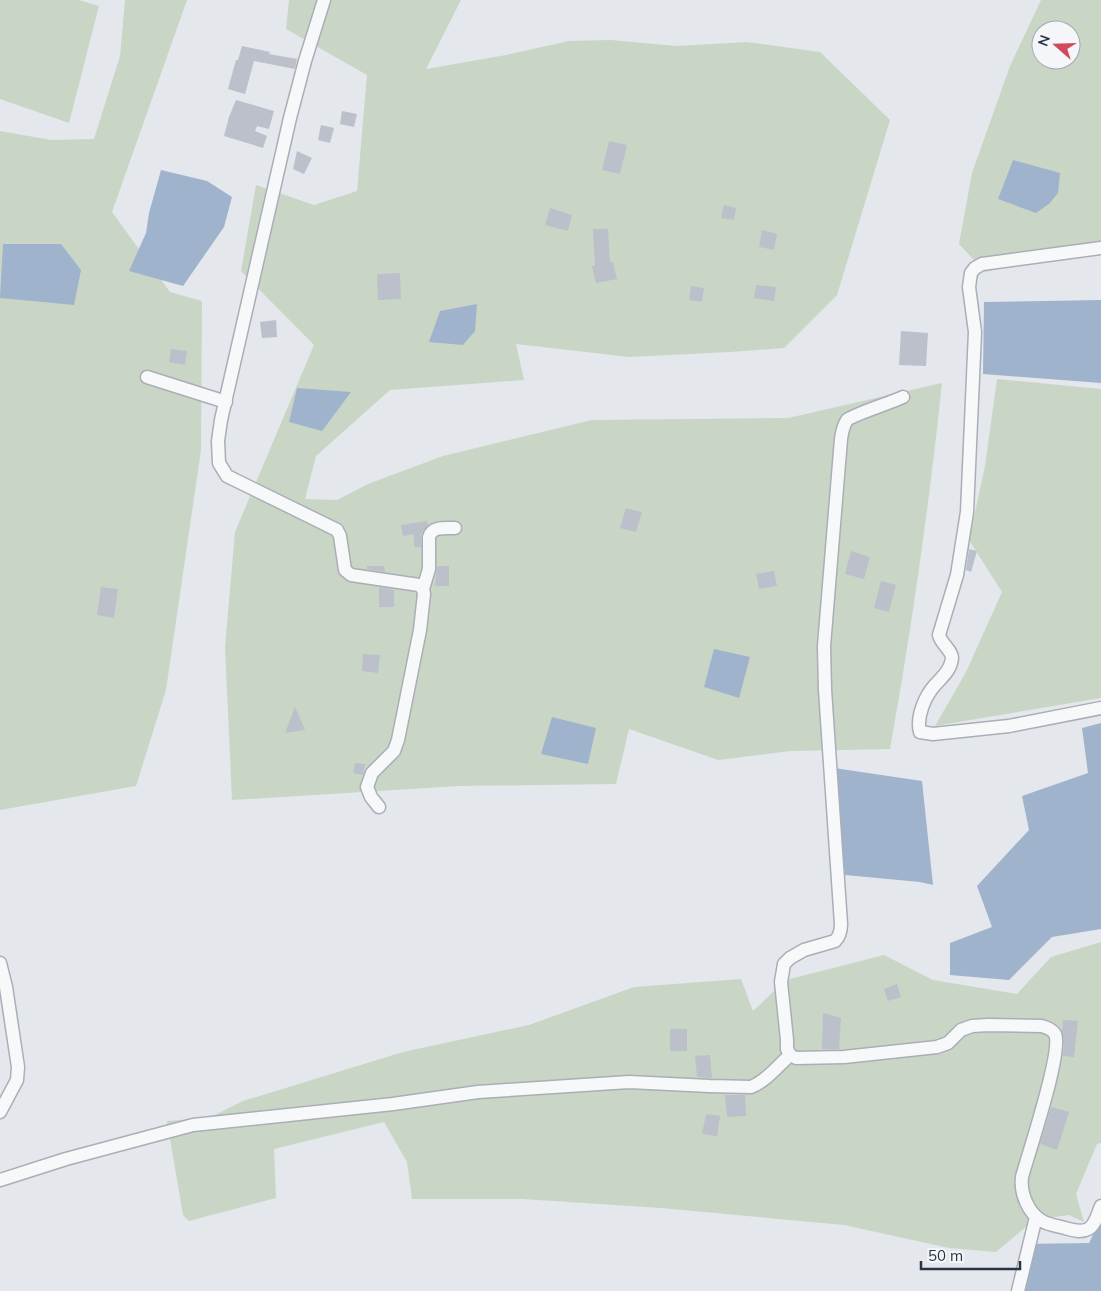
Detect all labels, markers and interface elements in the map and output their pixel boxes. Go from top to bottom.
north arrow [1031,20,1081,70]
text: N [1034,33,1054,49]
scale bar [921,1238,1020,1270]
text: 50 m [928,1246,963,1265]

